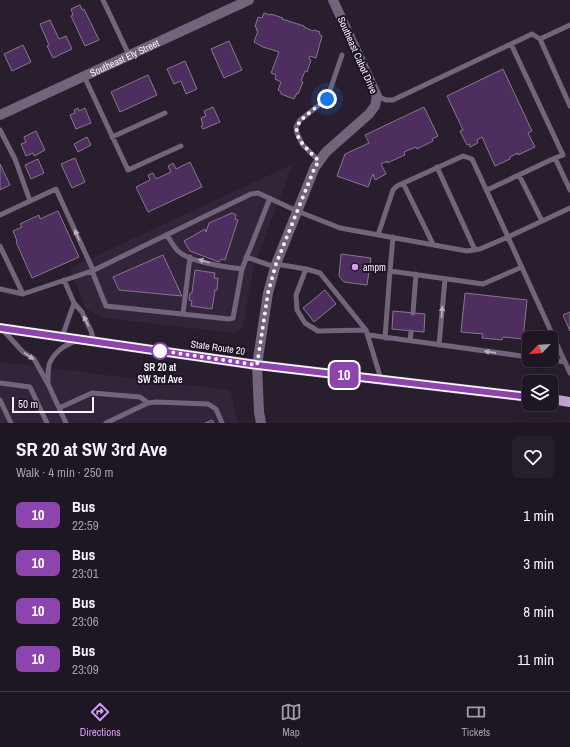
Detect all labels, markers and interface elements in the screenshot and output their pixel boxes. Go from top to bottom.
street label: Southeast Cabot Drive [335,15,381,96]
street label: Southeast Ely Street [88,36,162,80]
your location [317,89,337,109]
one-way arrow [74,229,80,240]
one-way arrow [197,258,209,264]
place label: ampm [363,261,386,274]
marker: ampm [350,262,360,272]
one-way arrow [439,306,446,318]
one-way arrow [83,315,89,327]
north arrow [522,331,558,367]
map controls [522,331,558,411]
street label: State Route 20 [190,337,246,358]
marker: SR 20 at SW 3rd Ave [151,342,169,360]
one-way arrow [484,349,496,355]
one-way arrow [23,352,34,360]
place label: SR 20 at SW 3rd Ave [138,361,183,386]
line badge: 10 [326,362,362,388]
text: 10 [338,366,350,384]
button: layers [522,375,558,411]
scale bar [12,395,94,414]
text: 50 m [18,397,38,411]
text: SR 20 at SW 3rd Ave [16,436,167,462]
button: heart [512,436,554,478]
text: Walk · 4 min · 250 m [16,464,113,481]
text: Bus [72,496,95,517]
text: 1 min [523,505,554,526]
text: 10 [32,506,44,524]
text: 22:59 [72,517,99,534]
text: Bus [72,544,95,565]
text: 3 min [523,553,554,574]
text: 10 [32,554,44,572]
text: 23:01 [72,565,99,582]
text: Bus [72,592,95,613]
text: 8 min [523,601,554,622]
text: 10 [32,602,44,620]
text: 23:06 [72,613,99,630]
text: Bus [72,640,95,661]
text: 11 min [517,649,554,670]
text: 10 [32,650,44,668]
text: 23:09 [72,661,99,678]
tab: Directions [80,701,121,739]
tab: Map [280,701,302,739]
tab: Tickets [461,701,490,739]

